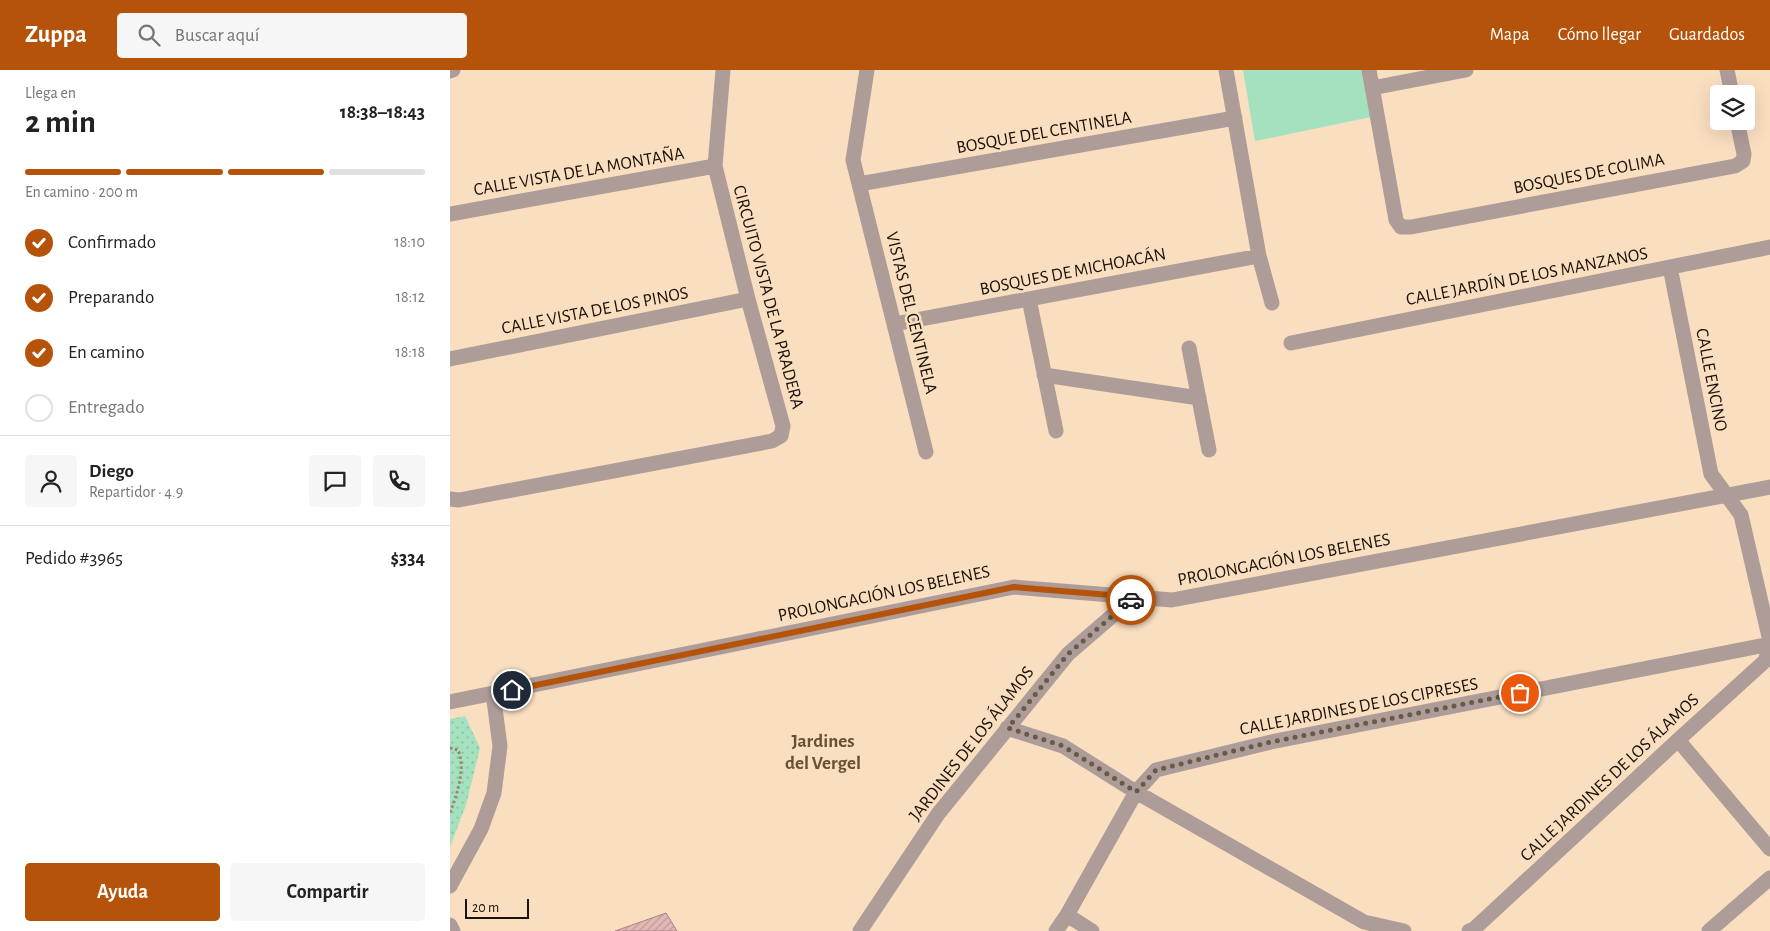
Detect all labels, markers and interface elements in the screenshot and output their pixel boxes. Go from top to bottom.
search box [117,13,467,58]
icon: search [135,21,163,49]
text: Zuppa [25,23,87,47]
text: Buscar aquí [175,26,259,45]
text: Mapa [1490,26,1530,44]
text: Cómo llegar [1558,26,1641,44]
text: Guardados [1669,26,1745,44]
text: Llega en [25,85,76,101]
map controls [1710,85,1755,130]
button: layers [1710,85,1755,130]
text: 18:38–18:43 [340,103,425,122]
text: 2 min [25,106,96,138]
street label: BOSQUE DEL CENTINELA [955,109,1133,157]
street label: CALLE VISTA DE LA MONTAÑA [472,142,686,199]
street label: BOSQUES DE COLIMA [1512,150,1667,197]
street label: CIRCUITO VISTA DE LA PRADERA [729,183,807,411]
text: En camino · 200 m [25,184,138,200]
icon: check [25,229,53,257]
street label: VISTAS DEL CENTINELA [882,230,940,396]
text: Confirmado [68,233,156,252]
text: 18:10 [394,234,425,250]
street label: BOSQUES DE MICHOACÁN [978,242,1168,299]
street label: CALLE JARDÍN DE LOS MANZANOS [1404,242,1649,309]
icon: check [25,284,53,312]
street label: CALLE VISTA DE LOS PINOS [500,284,690,338]
text: Preparando [68,288,154,307]
text: 18:12 [395,289,425,305]
street label: CALLE ENCINO [1692,327,1730,433]
icon: check [25,339,53,367]
text: En camino [68,343,145,362]
text: 18:18 [395,344,425,360]
text: Entregado [68,398,144,417]
button: person [25,455,77,507]
button: chat [309,455,361,507]
button: phone [373,455,425,507]
text: Diego [89,462,134,481]
text: Repartidor · 4.9 [89,484,183,500]
street label: PROLONGACIÓN LOS BELENES [1176,528,1392,589]
text: Pedido #3965 [25,549,123,568]
text: $334 [391,549,425,568]
street label: PROLONGACIÓN LOS BELENES [776,560,992,625]
courier [1106,575,1156,625]
icon: car [1117,586,1145,614]
street label: JARDINES DE LOS ÁLAMOS [904,662,1038,825]
pin [491,669,533,711]
pin [1499,672,1541,714]
street label: CALLE JARDINES DE LOS CIPRESES [1238,675,1480,739]
icon: home [498,676,526,704]
icon: bag [1506,679,1534,707]
street label: CALLE JARDINES DE LOS ÁLAMOS [1515,689,1703,865]
district label: Jardines del Vergel [785,732,861,773]
button: Ayuda [25,863,220,921]
button: Compartir [230,863,425,921]
scale bar [465,896,529,919]
text: 20 m [472,901,499,915]

